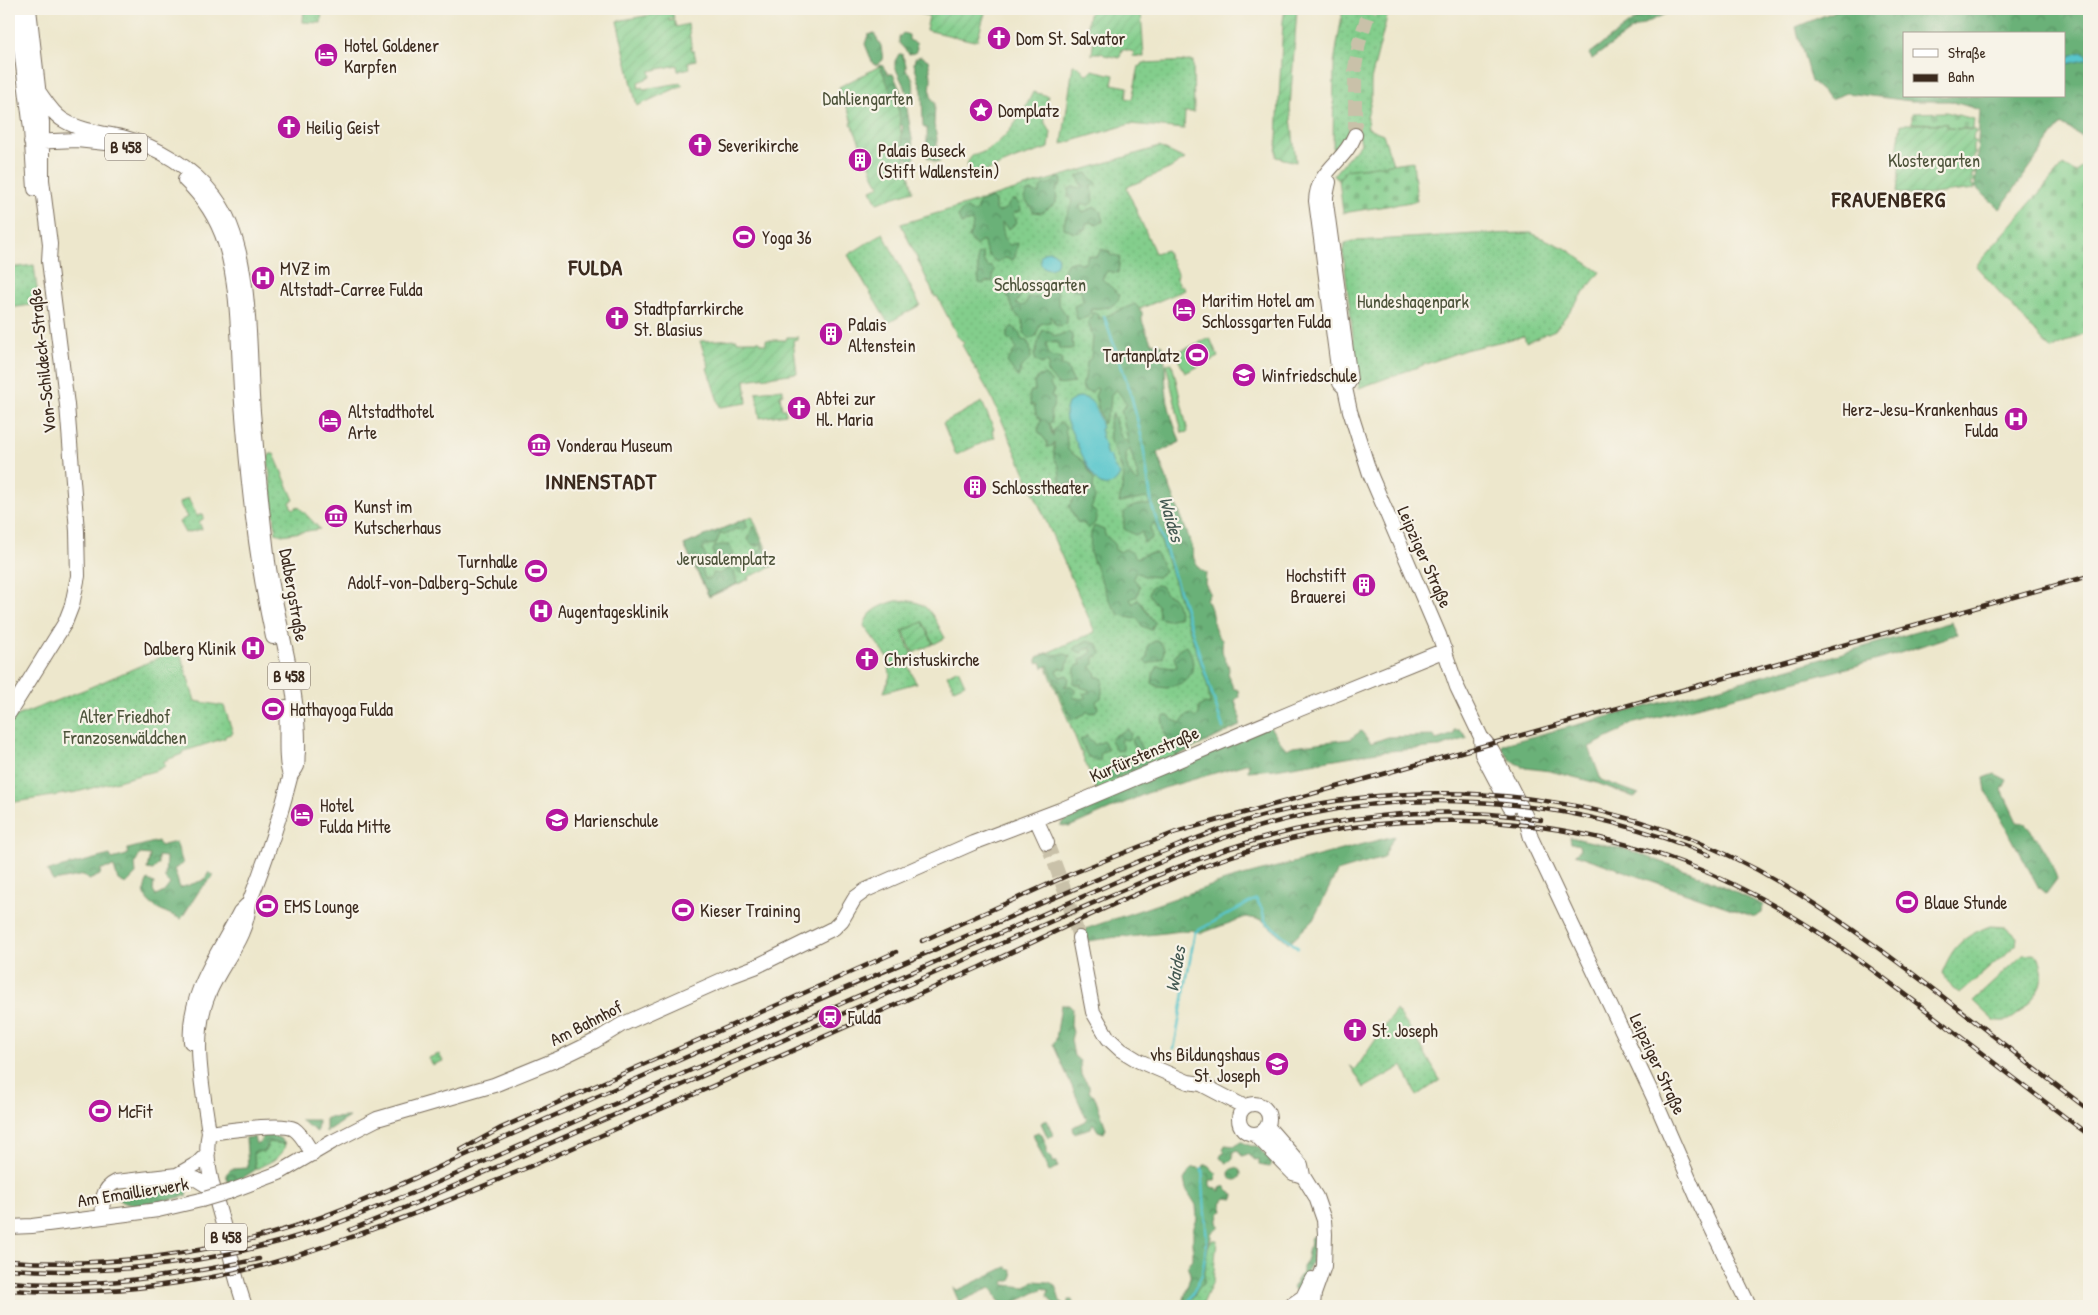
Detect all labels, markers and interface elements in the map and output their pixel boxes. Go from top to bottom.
church icon: Dom St. Salvator [986,25,1012,51]
place label: Dom St. Salvator [1016,26,1125,51]
legend [1903,32,2066,98]
place label: Hotel Goldener Karpfen [344,33,439,79]
hotel icon: Hotel Goldener Karpfen [313,42,339,68]
text: Straße [1948,42,1986,63]
text: Bahn [1948,66,1975,87]
park label: Dahliengarten [823,86,913,111]
place icon: Domplatz [968,97,994,123]
place label: Domplatz [998,98,1060,123]
church icon: Heilig Geist [276,114,302,140]
place label: Heilig Geist [306,115,380,140]
church icon: Severikirche [687,132,713,158]
place label: Severikirche [718,133,799,158]
road number: B 458 [105,134,147,160]
place label: Palais Buseck (Stift Wallenstein) [878,138,1000,184]
building icon: Palais Buseck (Stift Wallenstein) [847,147,873,173]
park label: Klostergarten [1888,148,1980,173]
district label: FRAUENBERG [1831,184,1946,214]
sports icon: Yoga 36 [731,224,757,250]
place label: Yoga 36 [762,225,812,250]
district label: FULDA [568,252,623,282]
place label: MVZ im Altstadt-Carree Fulda [280,256,423,302]
hospital icon: MVZ im Altstadt-Carree Fulda [250,265,276,291]
park label: Schlossgarten [994,272,1086,297]
street label: Von-Schildeck-Straße [22,287,62,435]
place label: Maritim Hotel am Schlossgarten Fulda [1202,288,1331,334]
park label: Hundeshagenpark [1357,289,1470,314]
place label: Stadtpfarrkirche St. Blasius [634,296,744,342]
hotel icon: Maritim Hotel am Schlossgarten Fulda [1171,297,1197,323]
church icon: Stadtpfarrkirche St. Blasius [604,305,630,331]
place label: Palais Altenstein [848,312,916,358]
building icon: Palais Altenstein [818,321,844,347]
sports icon: Tartanplatz [1184,342,1210,368]
place label: Tartanplatz [1103,343,1180,368]
school or university icon: Winfriedschule [1231,362,1257,388]
place label: Winfriedschule [1262,363,1358,388]
place label: Abtei zur Hl. Maria [816,386,876,432]
church icon: Abtei zur Hl. Maria [786,395,812,421]
place label: Herz-Jesu-Krankenhaus Fulda [1842,397,1998,443]
place label: Altstadthotel Arte [348,399,434,445]
hospital icon: Herz-Jesu-Krankenhaus Fulda [2003,406,2029,432]
hotel icon: Altstadthotel Arte [317,408,343,434]
museum icon: Vonderau Museum [526,432,552,458]
place label: Vonderau Museum [556,433,672,458]
district label: INNENSTADT [545,466,657,496]
building icon: Schlosstheater [962,474,988,500]
place label: Schlosstheater [992,475,1089,500]
water label: Waides [1153,493,1191,546]
place label: Kunst im Kutscherhaus [354,494,441,540]
street label: Leipziger Straße [1391,502,1459,612]
museum icon: Kunst im Kutscherhaus [323,503,349,529]
park label: Jerusalemplatz [676,546,776,571]
street label: Dalbergstraße [274,547,314,643]
place label: Turnhalle Adolf-von-Dalberg-Schule [347,549,518,595]
sports icon: Turnhalle Adolf-von-Dalberg-Schule [523,558,549,584]
place label: Hochstift Brauerei [1286,563,1347,609]
building icon: Hochstift Brauerei [1351,572,1377,598]
hospital icon: Augentagesklinik [528,598,554,624]
place label: Augentagesklinik [558,599,669,624]
hospital icon: Dalberg Klinik [240,635,266,661]
place label: Dalberg Klinik [144,636,237,661]
church icon: Christuskirche [854,646,880,672]
place label: Christuskirche [884,647,980,672]
road number: B 458 [268,662,310,689]
sports icon: Hathayoga Fulda [260,696,286,722]
place label: Hathayoga Fulda [290,697,393,722]
park label: Alter Friedhof Franzosenwäldchen [62,704,187,750]
street label: Kurfürstenstraße [1086,720,1202,788]
place label: Hotel Fulda Mitte [319,793,391,839]
hotel icon: Hotel Fulda Mitte [289,802,315,828]
school or university icon: Marienschule [544,807,570,833]
place label: Marienschule [574,808,659,833]
sports icon: Blaue Stunde [1894,889,1920,915]
place label: Blaue Stunde [1924,890,2007,915]
sports icon: EMS Lounge [254,893,280,919]
place label: EMS Lounge [284,894,360,919]
sports icon: Kieser Training [670,897,696,923]
place label: Kieser Training [700,898,801,923]
water label: Waides [1158,943,1192,994]
street label: Am Bahnhof [545,994,627,1052]
station icon: Fulda [817,1004,843,1030]
place label: Fulda [847,1005,881,1030]
street label: Leipziger Straße [1624,1009,1692,1119]
church icon: St. Joseph [1342,1017,1368,1043]
place label: St. Joseph [1372,1018,1438,1043]
place label: vhs Bildungshaus St. Joseph [1150,1042,1260,1088]
school or university icon: vhs Bildungshaus St. Joseph [1264,1051,1290,1077]
sports icon: McFit [87,1098,113,1124]
place label: McFit [118,1099,153,1124]
street label: Am Emaillierwerk [76,1171,191,1213]
road number: B 458 [205,1224,247,1250]

